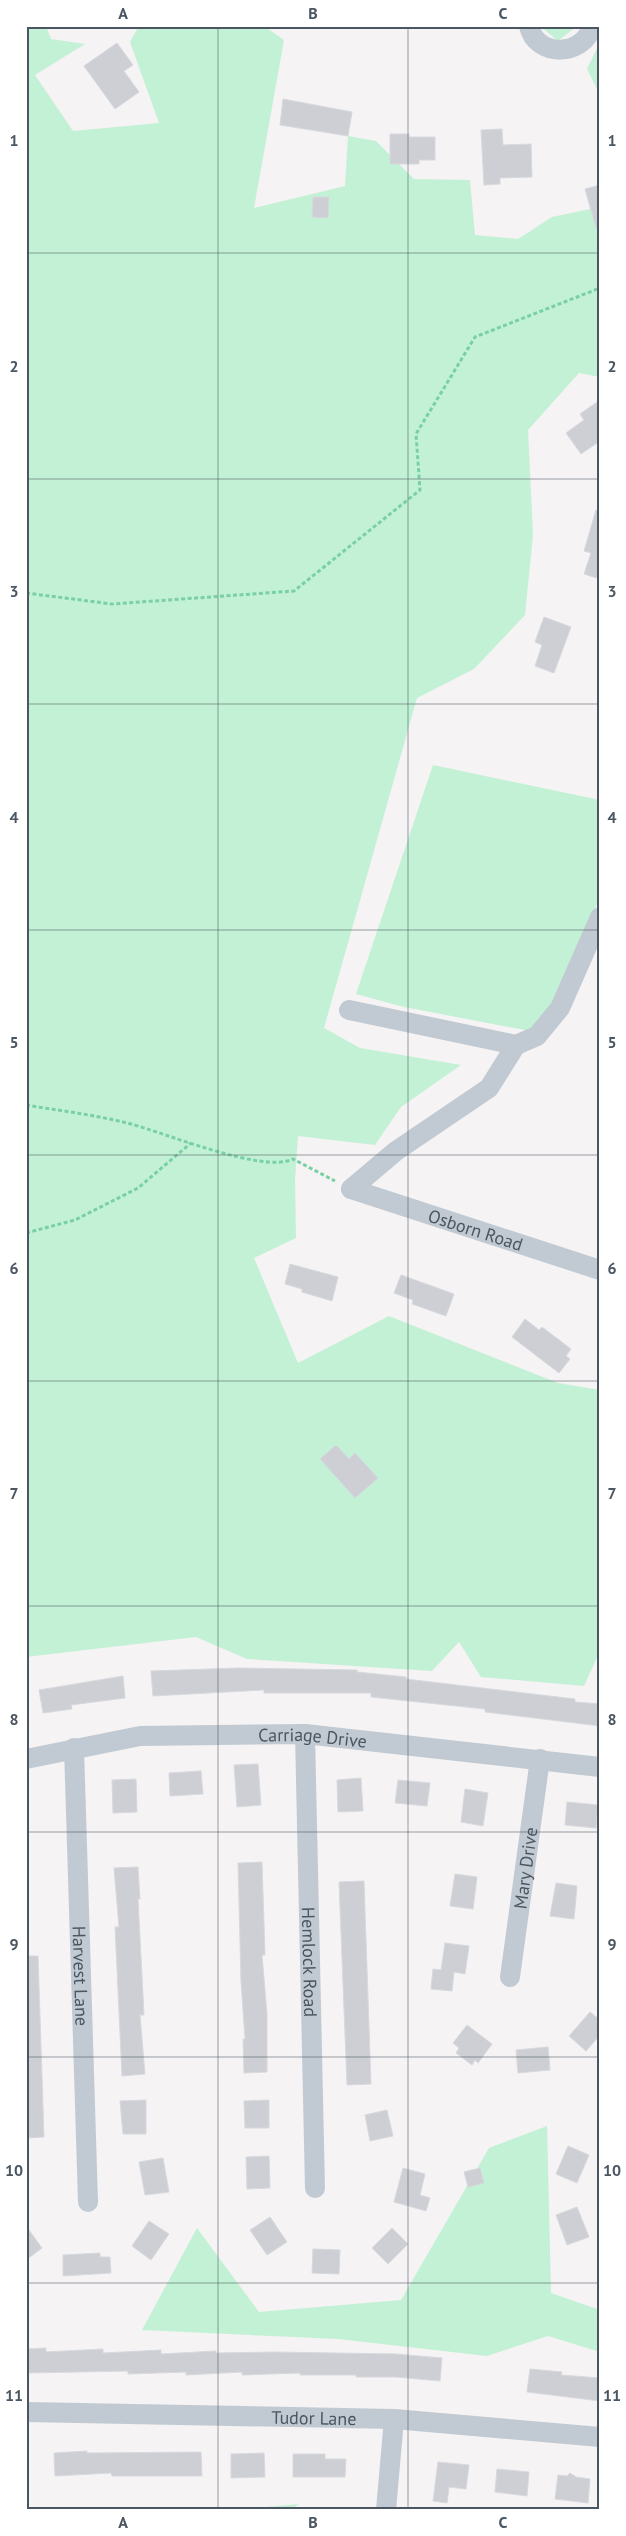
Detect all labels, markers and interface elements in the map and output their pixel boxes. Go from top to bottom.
text: A [118,3,128,23]
text: B [308,3,318,23]
text: C [499,3,508,23]
text: 1 [9,130,19,150]
text: 1 [607,130,617,150]
text: 2 [9,356,19,376]
text: 2 [607,356,617,376]
text: 3 [9,581,19,601]
text: 3 [607,581,617,601]
text: 4 [9,807,19,827]
text: 4 [607,807,617,827]
text: 5 [9,1032,19,1052]
text: 5 [607,1032,617,1052]
street label: Osborn Road [425,1203,526,1256]
text: 6 [9,1258,19,1278]
text: 6 [607,1258,617,1278]
text: 7 [9,1483,19,1503]
text: 7 [607,1483,617,1503]
text: 8 [9,1709,19,1729]
text: 8 [607,1709,617,1729]
street label: Carriage Drive [258,1722,368,1752]
street label: Mary Drive [508,1826,542,1910]
street label: Hemlock Road [297,1907,323,2017]
street label: Harvest Lane [68,1925,94,2026]
text: 9 [9,1934,19,1954]
text: 9 [607,1934,617,1954]
text: 10 [5,2160,23,2180]
text: 10 [603,2160,621,2180]
text: 11 [5,2385,23,2405]
text: 11 [603,2385,621,2405]
street label: Tudor Lane [271,2405,357,2430]
text: A [118,2512,128,2532]
text: B [308,2512,318,2532]
text: C [499,2512,508,2532]

